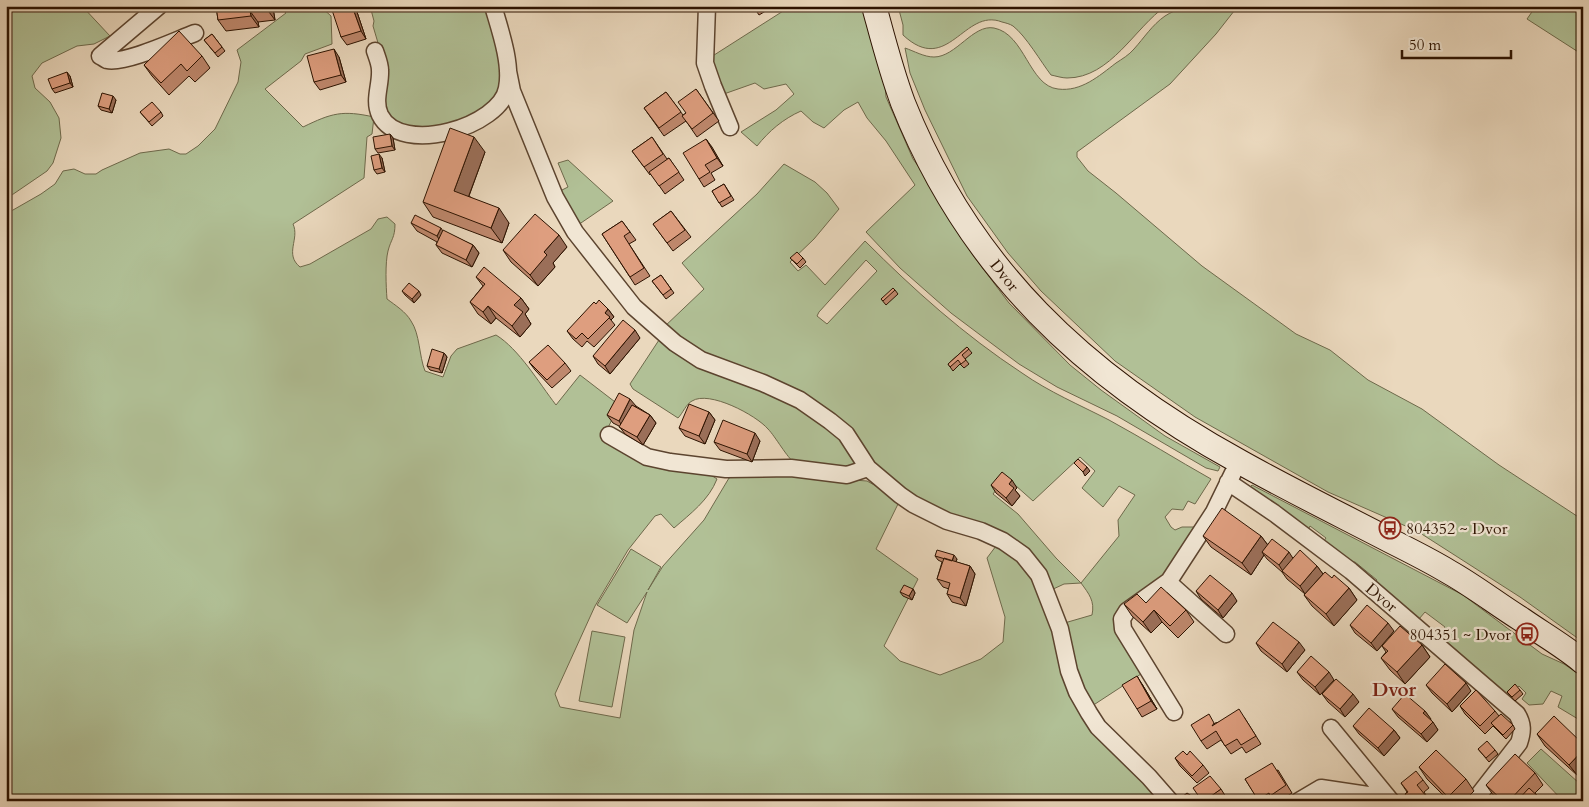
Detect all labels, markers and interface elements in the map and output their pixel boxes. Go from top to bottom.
scale bar [1402,28,1510,60]
text: 50 m [1409,35,1441,55]
street label: Dvor [984,255,1024,297]
bus stop icon: 804352 ~ Dvor [1378,516,1402,540]
place label: 804352 ~ Dvor [1406,518,1508,540]
street label: Dvor [1361,578,1402,618]
bus stop icon: 804351 ~ Dvor [1515,622,1539,646]
place label: 804351 ~ Dvor [1409,624,1511,646]
district label: Dvor [1372,677,1416,703]

